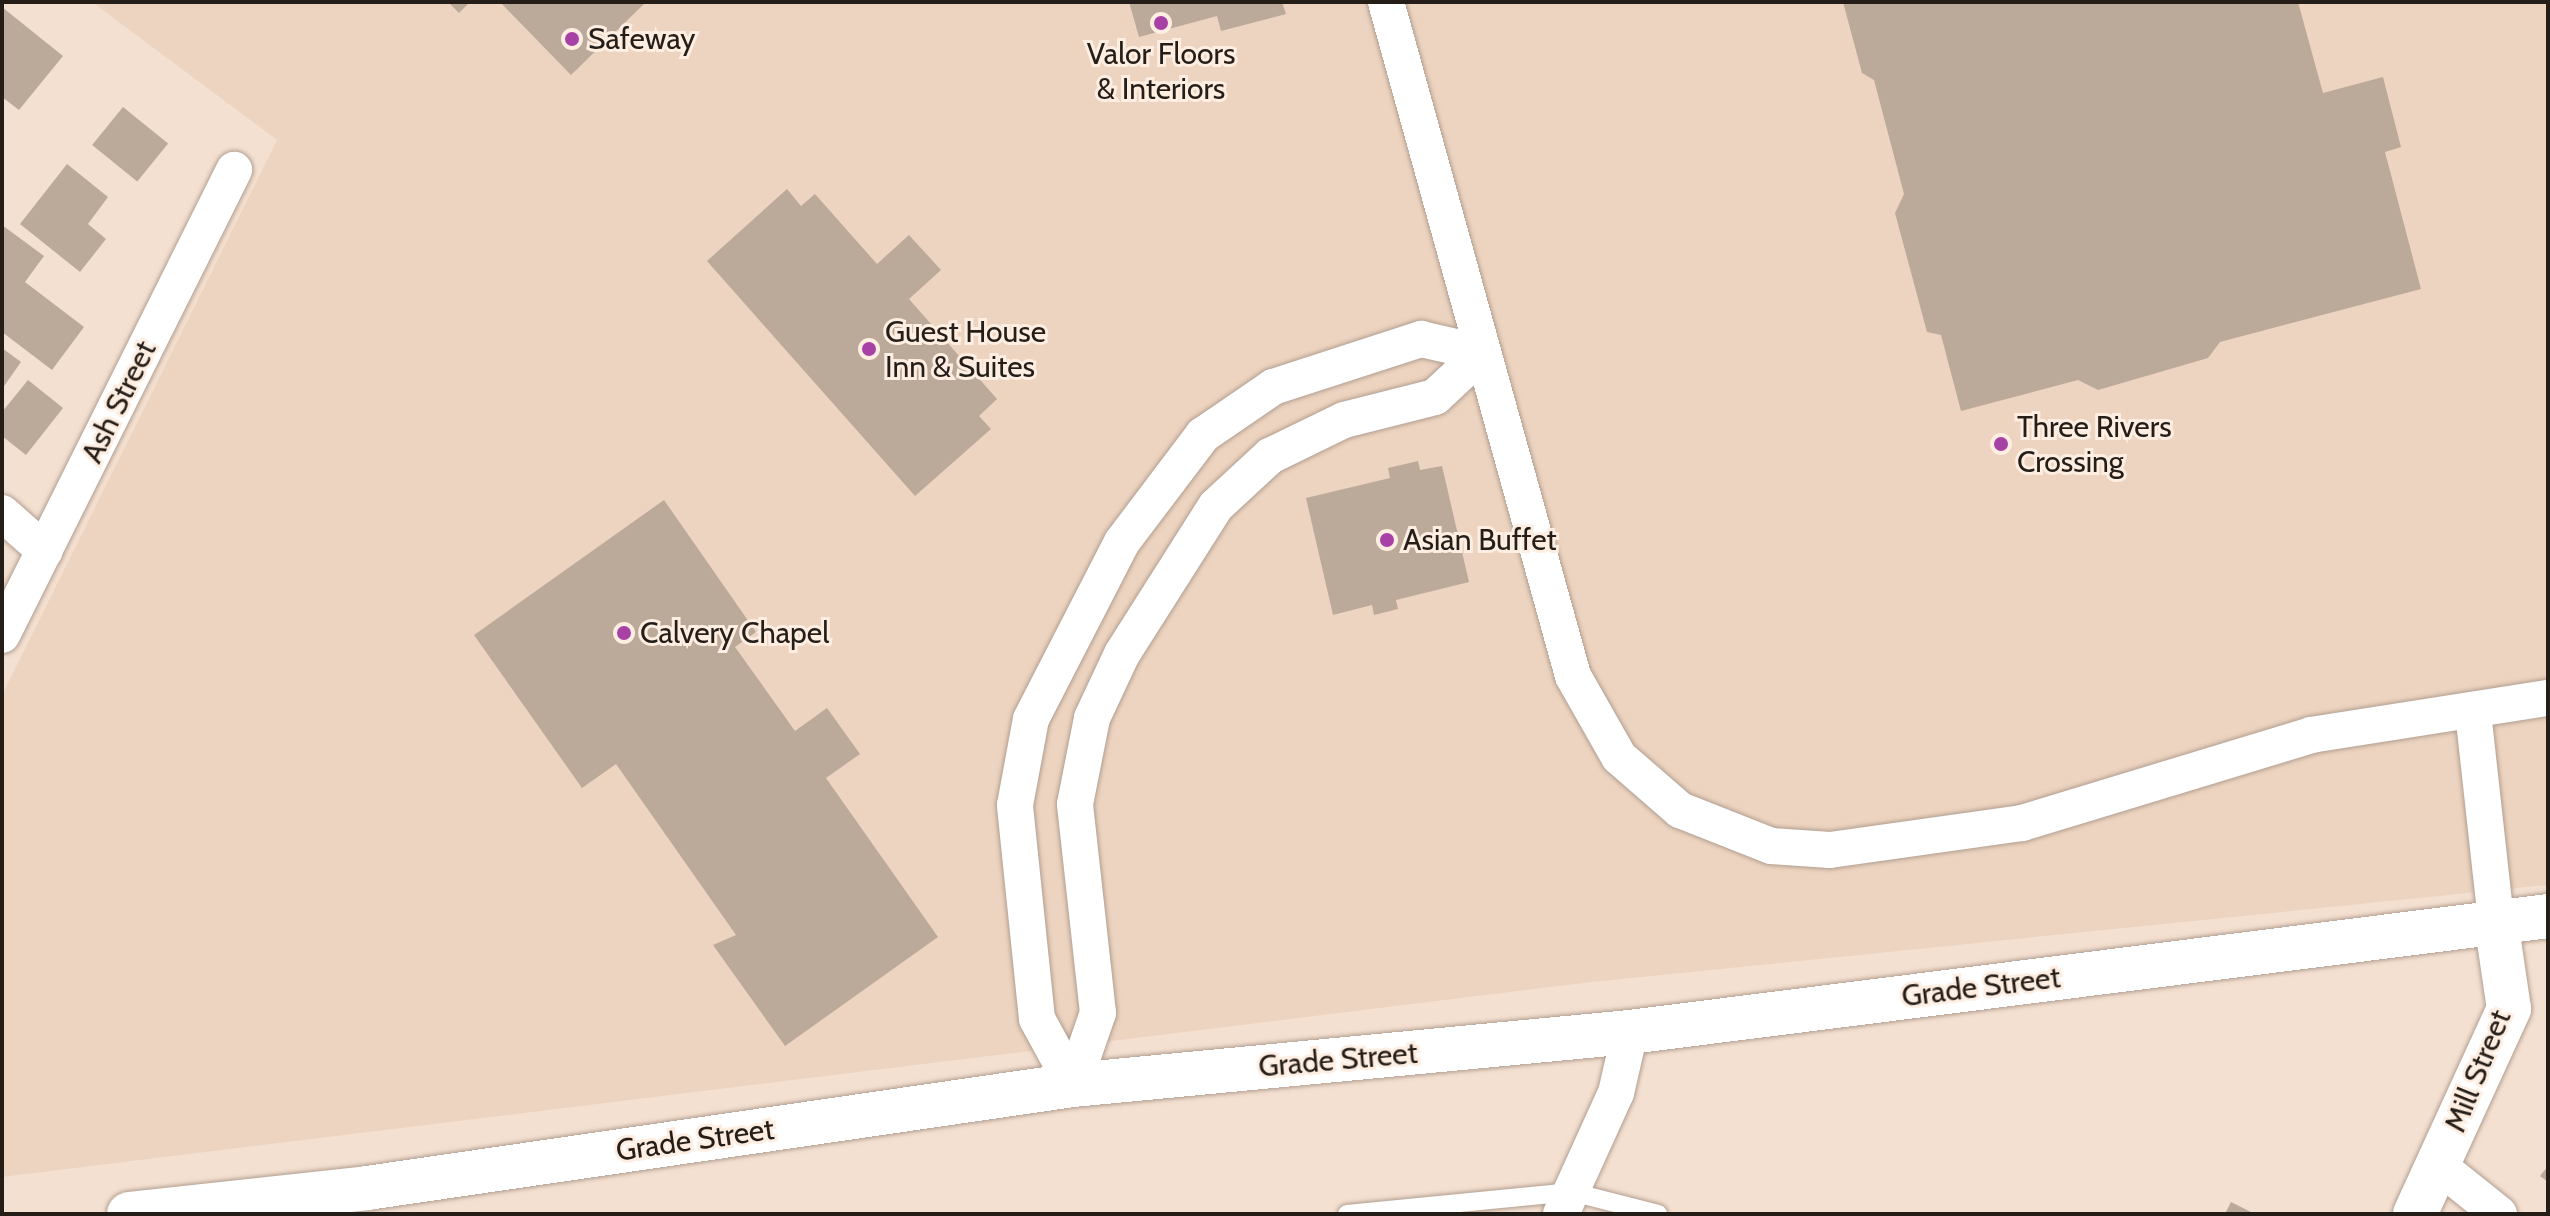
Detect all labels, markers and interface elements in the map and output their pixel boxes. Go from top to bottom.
marker: Valor Floors & Interiors [1152,14,1170,32]
place label: Safeway [588,21,695,57]
marker: Safeway [563,30,581,48]
place label: Valor Floors & Interiors [1087,36,1235,106]
place label: Guest House Inn & Suites [885,314,1046,384]
street label: Ash Street [74,335,164,469]
marker: Guest House Inn & Suites [860,340,878,358]
place label: Three Rivers Crossing [2017,409,2172,480]
marker: Three Rivers Crossing [1992,435,2010,453]
place label: Asian Buffet [1403,522,1557,558]
marker: Asian Buffet [1378,531,1396,549]
place label: Calvery Chapel [640,615,829,651]
marker: Calvery Chapel [615,624,633,642]
street label: Grade Street [1900,959,2062,1015]
street label: Mill Street [2437,1005,2519,1137]
street label: Grade Street [1257,1035,1419,1085]
street label: Grade Street [614,1111,776,1169]

